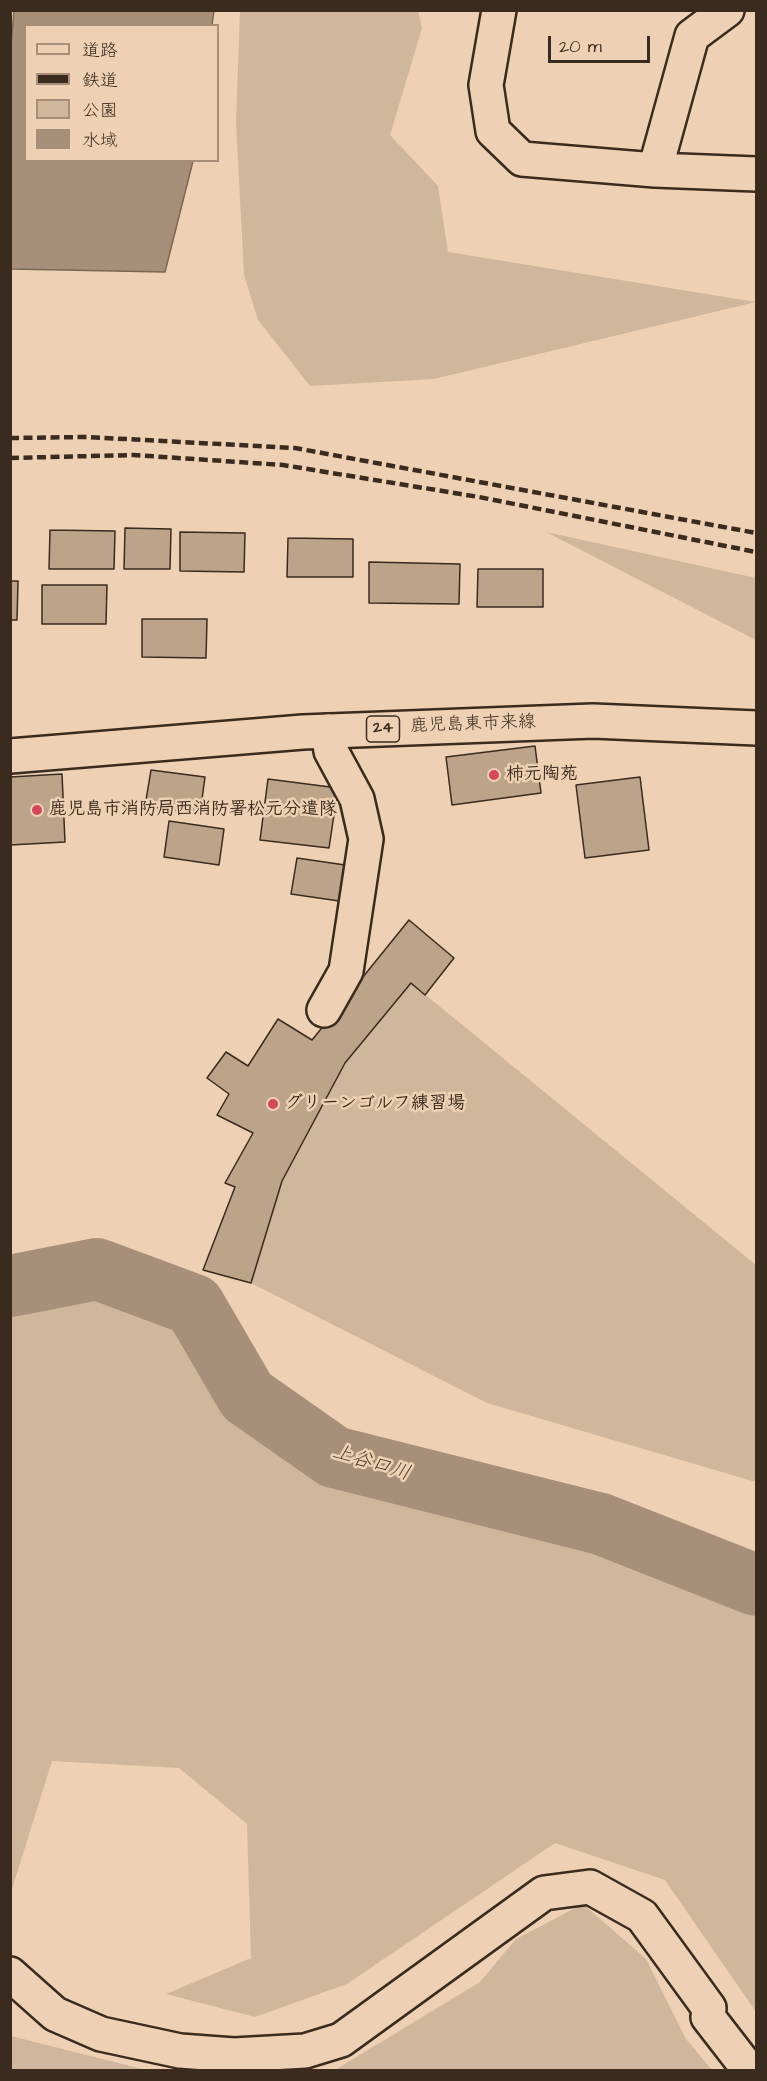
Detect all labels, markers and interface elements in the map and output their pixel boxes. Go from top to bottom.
legend [24,24,219,162]
scale bar [551,24,653,62]
text: 20 m [559,34,602,59]
text: 道路 [82,38,118,63]
text: 鉄道 [82,68,118,93]
text: 公園 [82,98,118,123]
text: 水域 [82,128,118,153]
street label: 鹿児島東市来線 [410,712,536,738]
road number: 24 [366,716,400,742]
place label: 柿元陶苑 [506,764,578,786]
marker: 柿元陶苑 [487,768,501,782]
place label: 鹿児島市消防局西消防署松元分遣隊 [49,799,337,821]
marker: 鹿児島市消防局西消防署松元分遣隊 [30,803,44,817]
place label: グリーンゴルフ練習場 [285,1093,465,1115]
marker: グリーンゴルフ練習場 [266,1097,280,1111]
water label: 上谷口川 [329,1441,413,1487]

